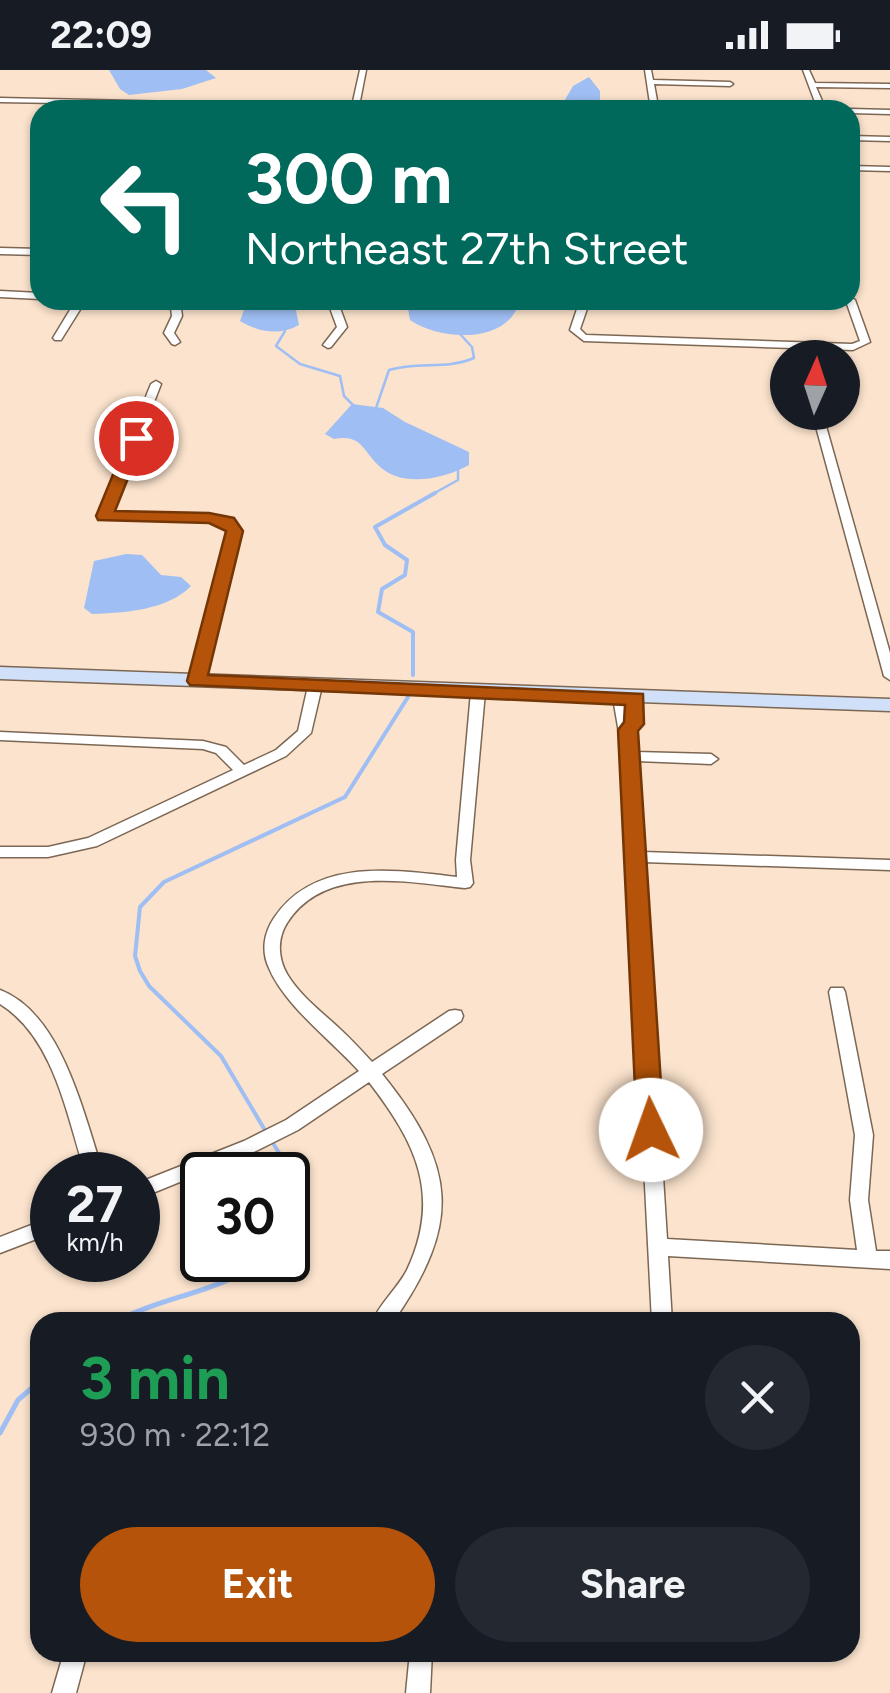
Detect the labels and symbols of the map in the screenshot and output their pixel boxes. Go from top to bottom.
north arrow [770,340,860,430]
pin [94,396,179,481]
position arrow [599,1078,703,1182]
speed limit sign: 30 [180,1152,310,1282]

